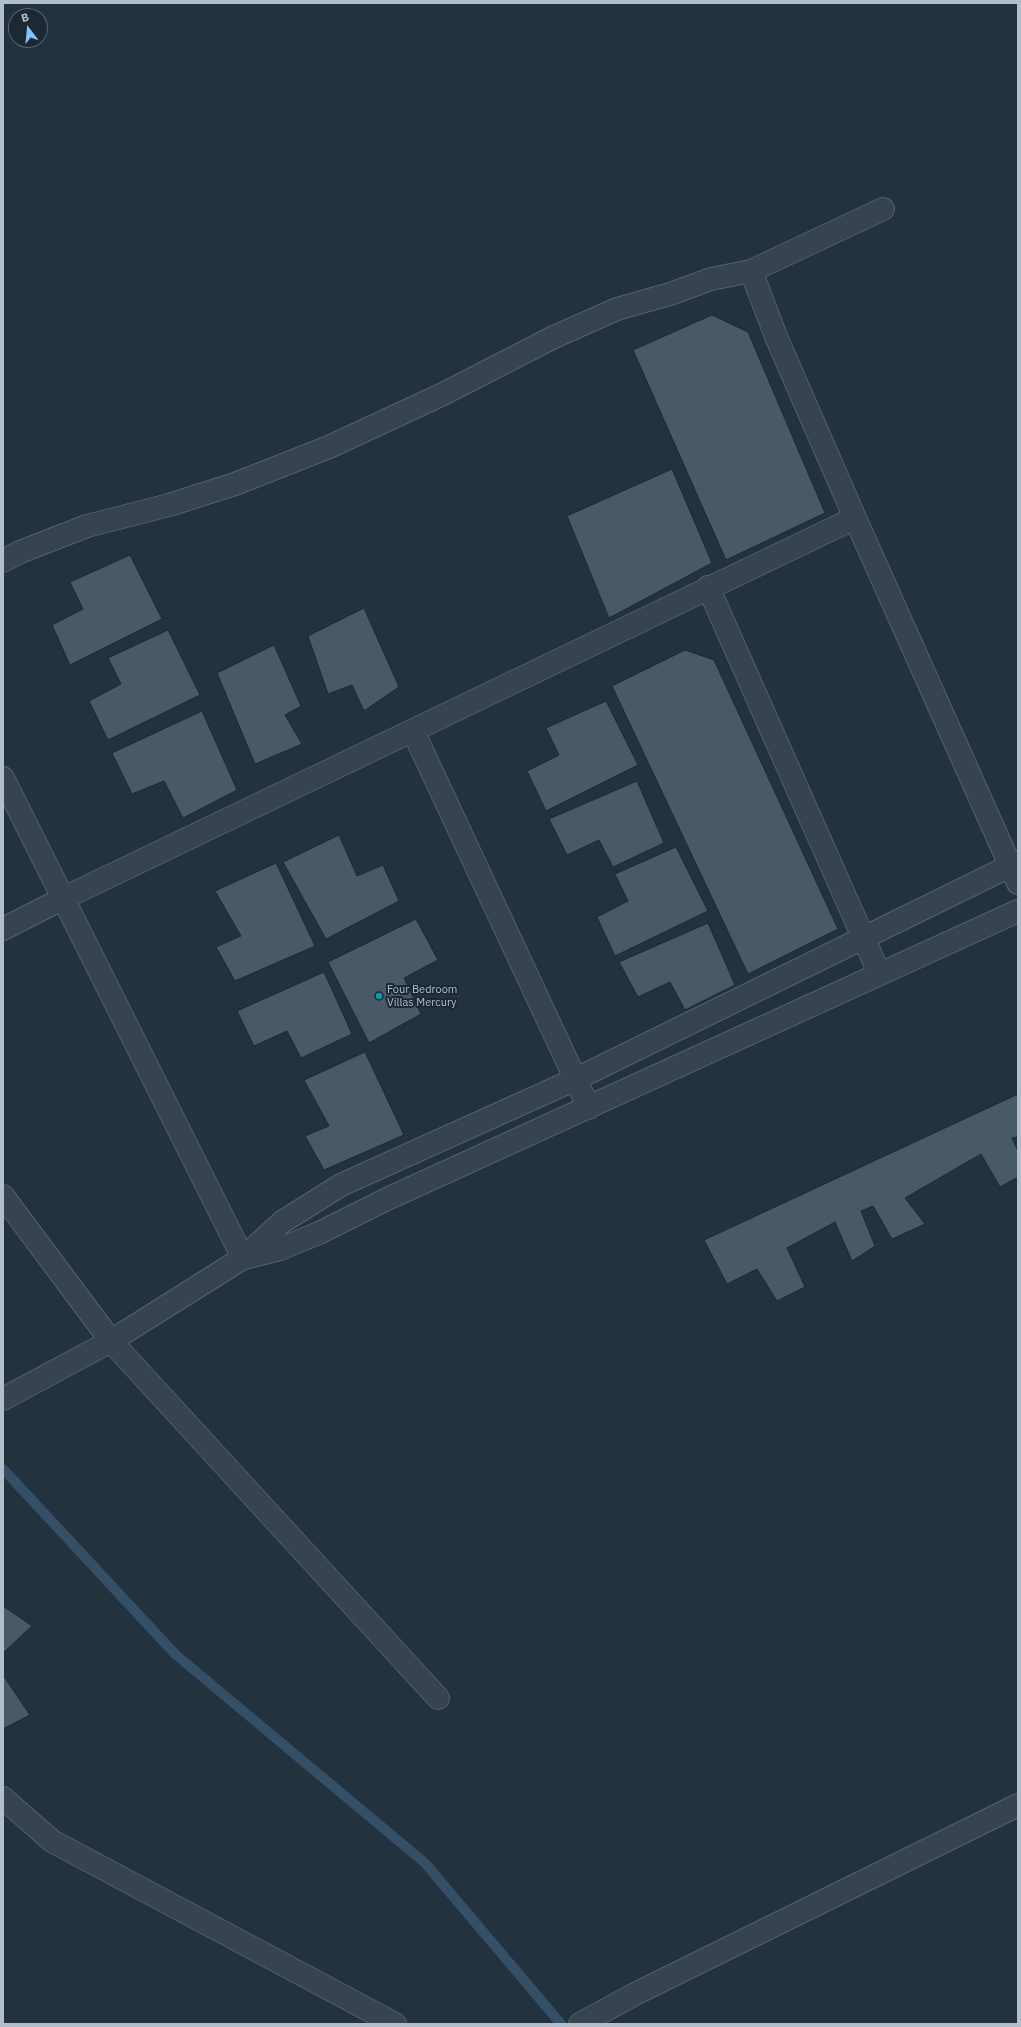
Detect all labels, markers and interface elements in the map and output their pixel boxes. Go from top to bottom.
north arrow [8,8,48,48]
text: B [20,10,30,25]
place label: Four Bedroom Villas Mercury [387,983,457,1009]
marker: Four Bedroom Villas Mercury [374,991,384,1001]

